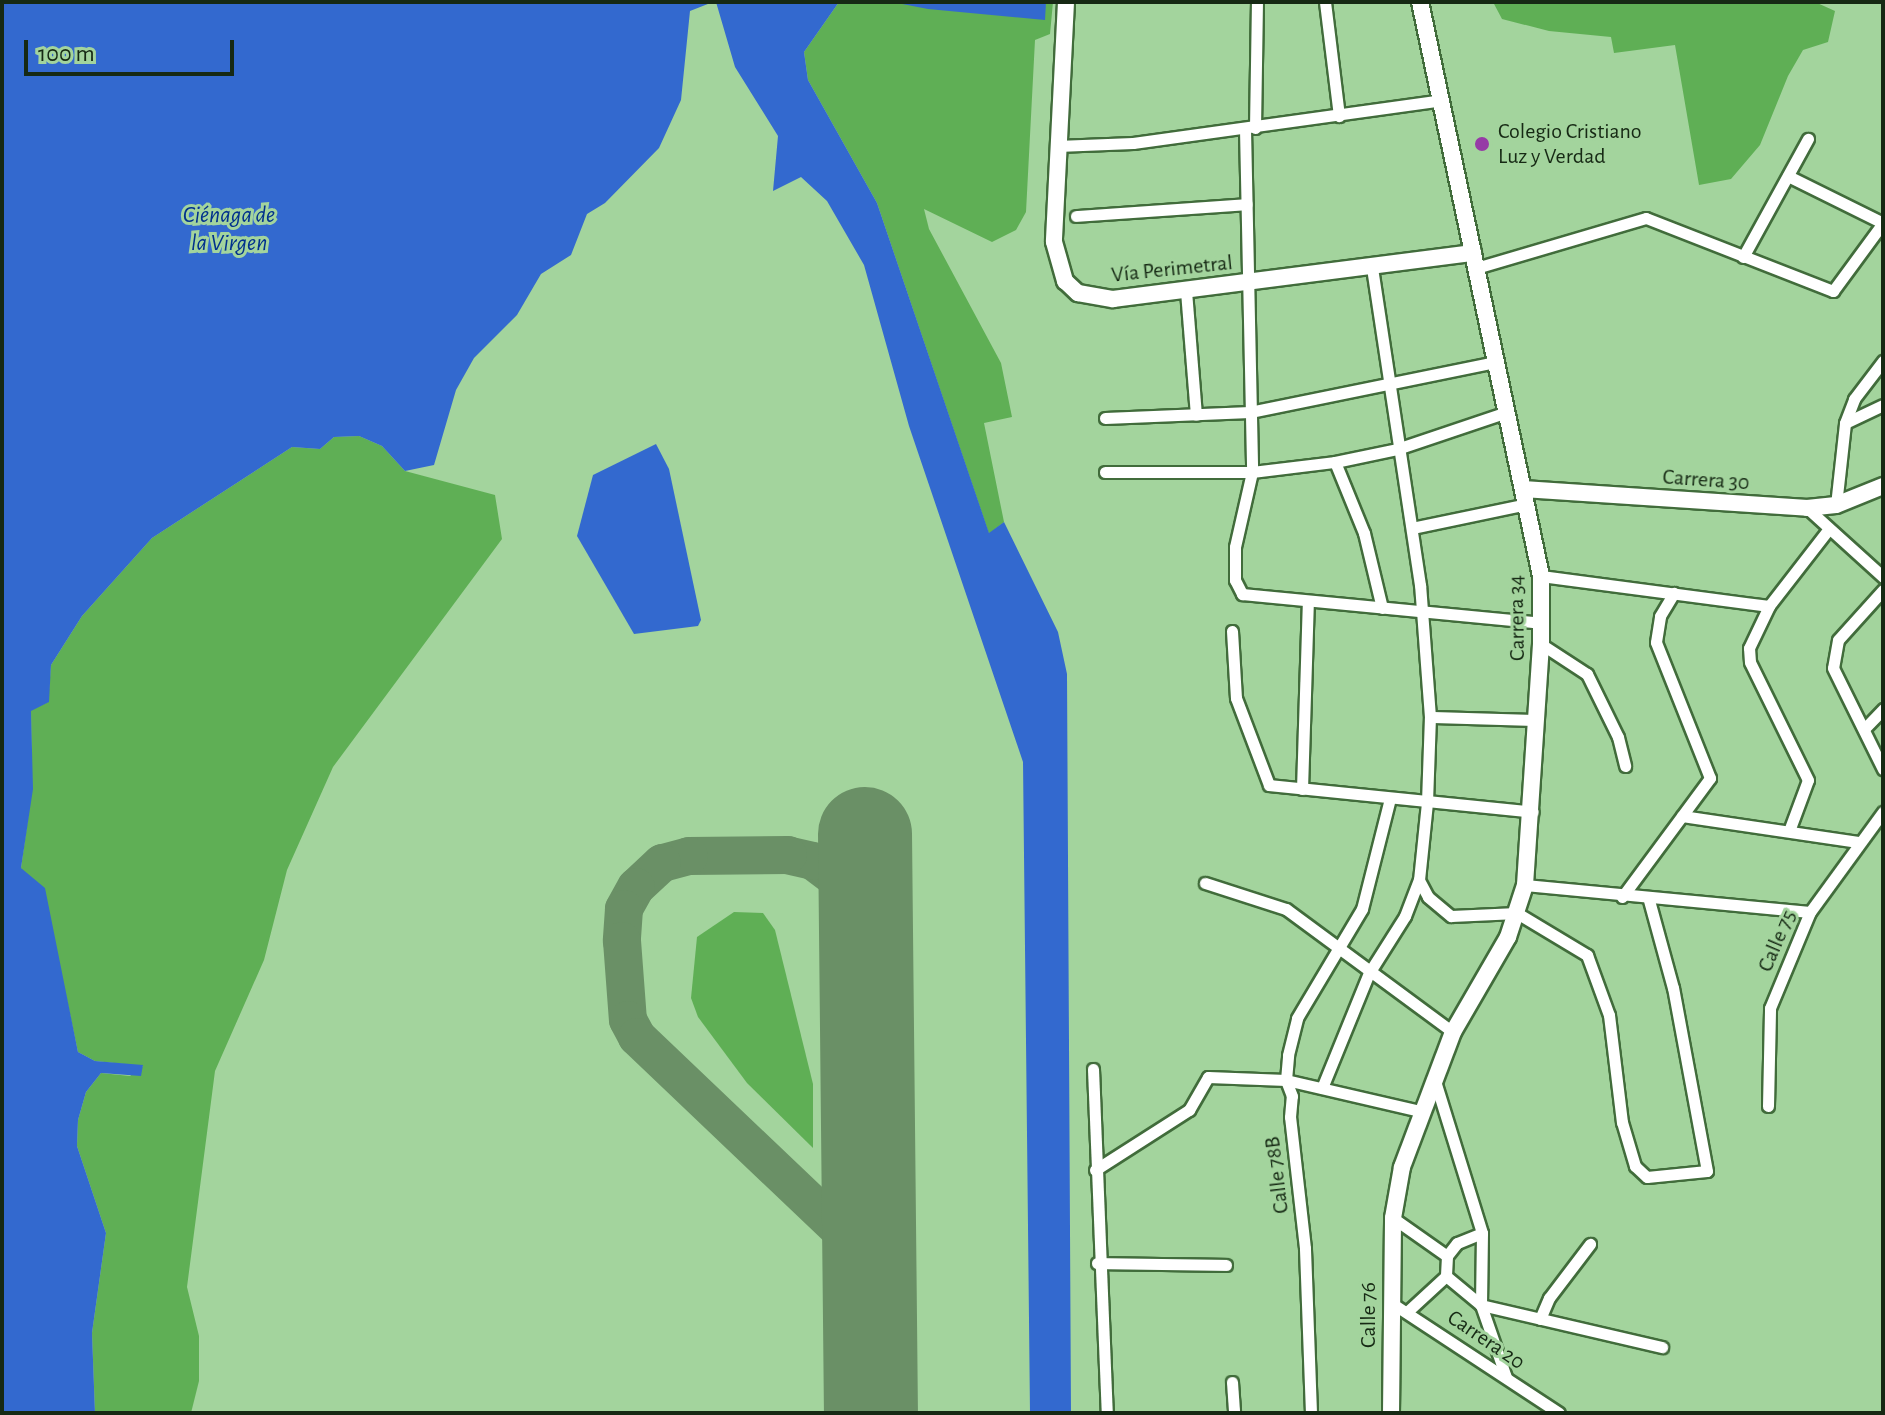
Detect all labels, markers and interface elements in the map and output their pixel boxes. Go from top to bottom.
scale bar [28,24,238,74]
text: 100 m [38,42,95,66]
place label: Colegio Cristiano Luz y Verdad [1498,118,1642,170]
marker: Colegio Cristiano Luz y Verdad [1473,135,1491,153]
water label: Ciénaga de la Virgen [183,202,275,258]
street label: Vía Perimetral [1110,250,1234,288]
street label: Carrera 30 [1662,464,1750,496]
street label: Carrera 34 [1503,575,1531,661]
street label: Calle 75 [1752,906,1802,976]
street label: Calle 78B [1259,1135,1295,1215]
street label: Calle 76 [1356,1282,1382,1348]
street label: Carrera 20 [1442,1304,1530,1376]

